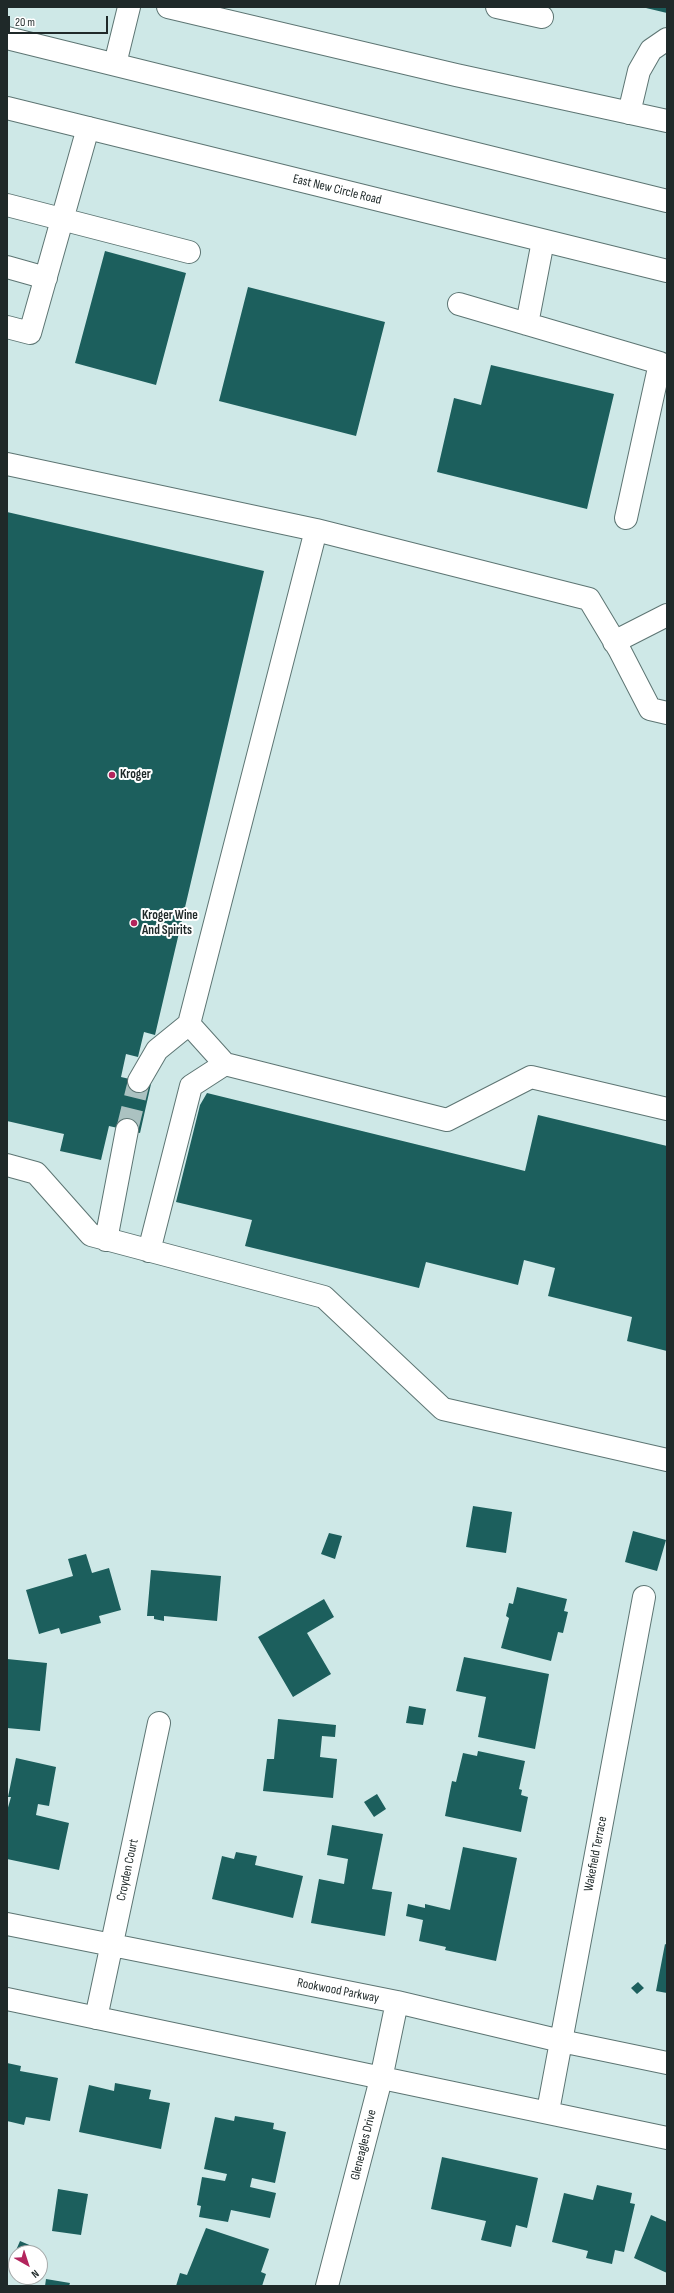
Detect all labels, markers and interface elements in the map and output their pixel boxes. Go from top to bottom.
scale bar [10,8,110,34]
text: 20 m [15,15,35,30]
street label: East New Circle Road [291,171,383,209]
place label: Kroger [120,767,151,783]
marker: Kroger [107,770,117,780]
place label: Kroger Wine And Spirits [142,908,198,939]
marker: Kroger Wine And Spirits [129,918,139,928]
street label: Wakefield Terrace [581,1815,611,1893]
street label: Croyden Court [114,1838,142,1902]
street label: Rookwood Parkway [296,1975,380,2007]
street label: Gleneagles Drive [348,2108,380,2182]
north arrow [8,2245,48,2285]
text: N [29,2267,42,2281]

